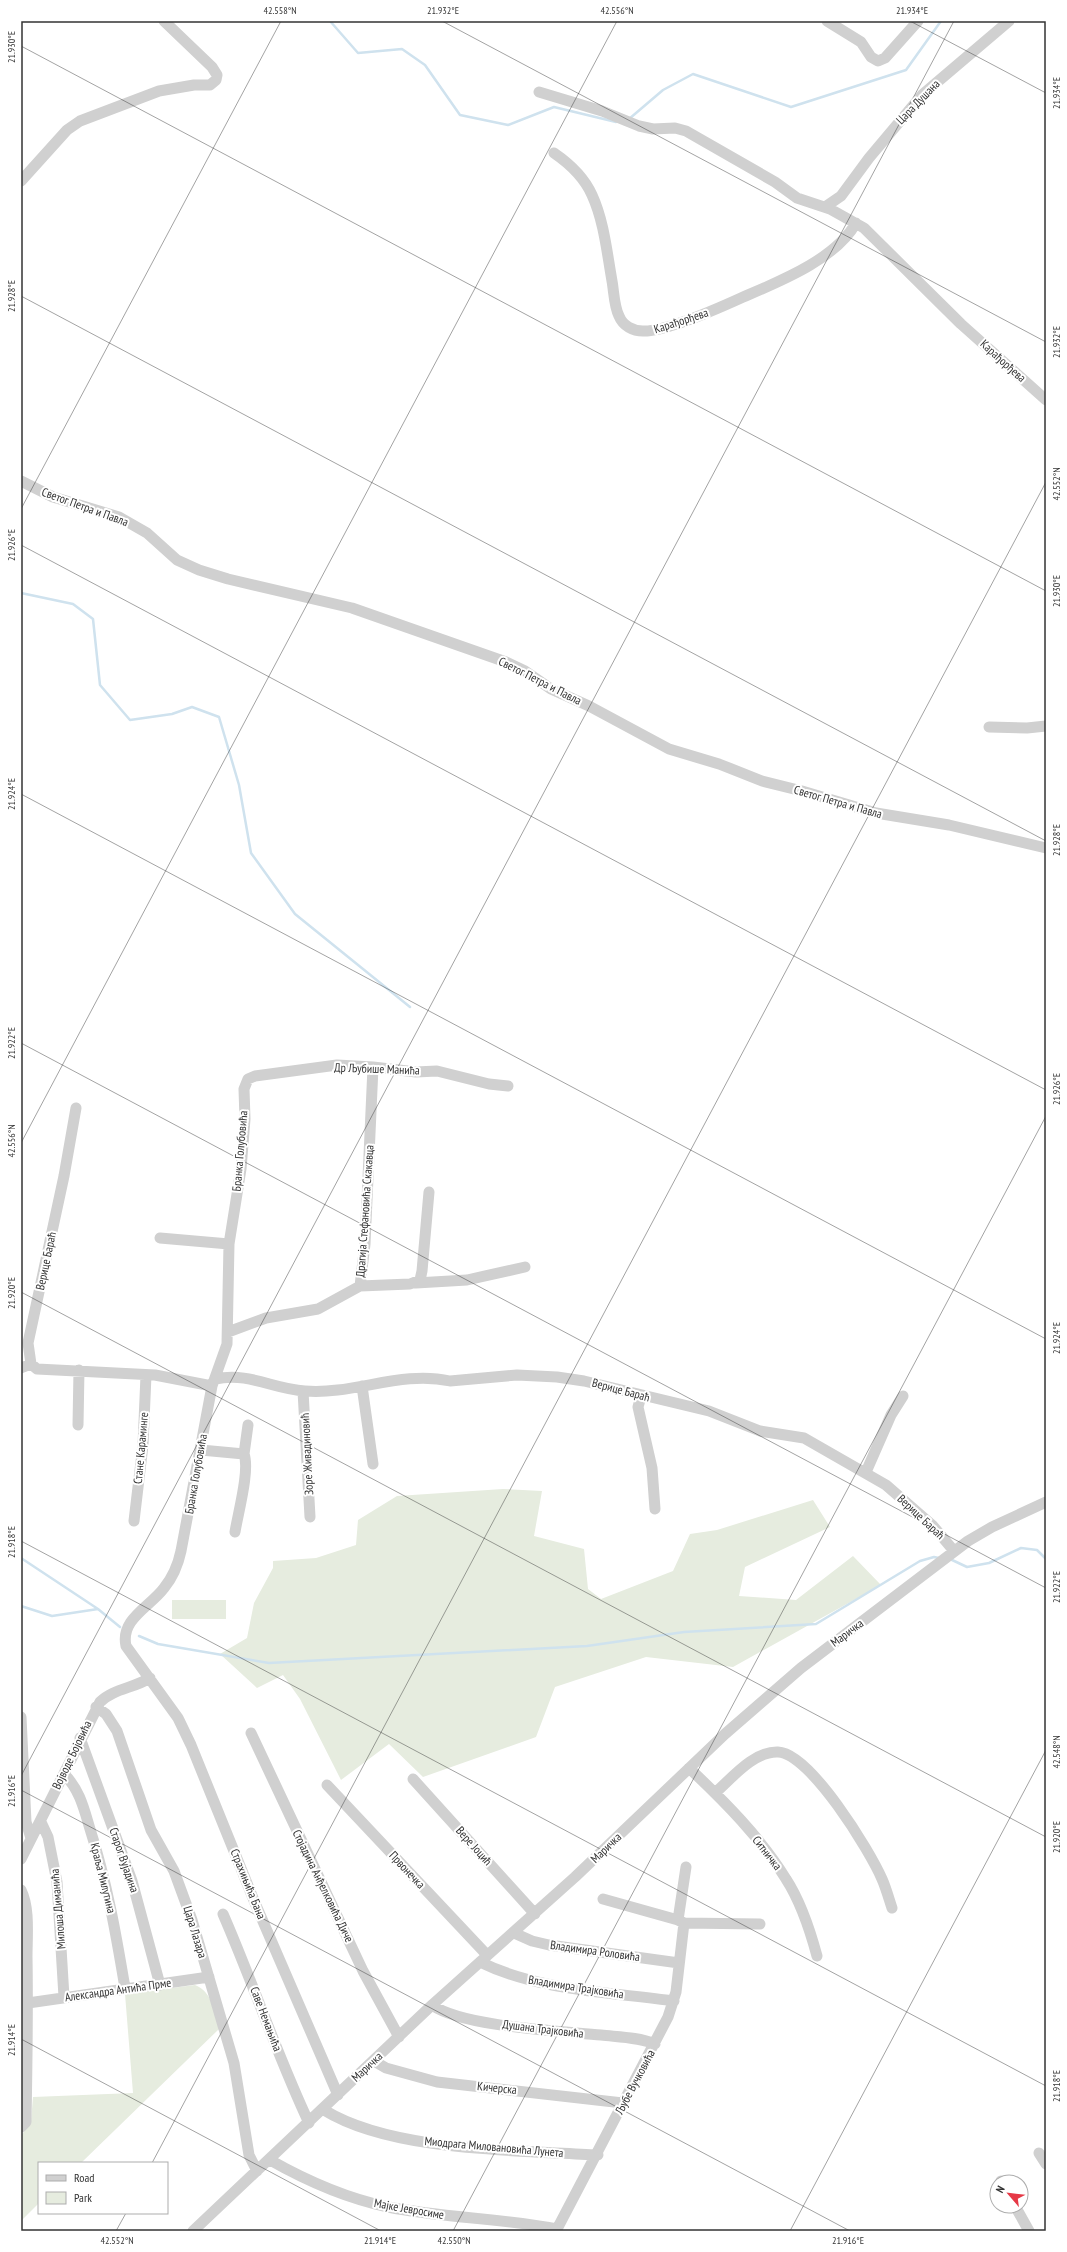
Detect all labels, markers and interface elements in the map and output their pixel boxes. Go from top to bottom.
text: 42.558°N [263,4,297,17]
text: 21.932°E [427,4,459,17]
text: 42.556°N [600,4,634,17]
text: 21.934°E [896,4,928,17]
text: 21.930°E [5,31,18,63]
street label: Цара Душана [893,76,943,127]
text: 21.934°E [1050,77,1063,109]
text: 21.928°E [5,280,18,312]
street label: Карађорђева [652,305,710,336]
text: 21.932°E [1050,326,1063,358]
street label: Карађорђева [977,336,1029,385]
text: 42.552°N [1050,467,1063,501]
street label: Светог Петра и Павла [40,484,131,529]
text: 21.926°E [5,529,18,561]
text: 21.930°E [1050,575,1063,607]
street label: Светог Петра и Павла [496,653,584,708]
text: 21.924°E [5,778,18,810]
street label: Светог Петра и Павла [792,782,884,821]
text: 21.928°E [1050,824,1063,856]
text: 21.922°E [5,1027,18,1059]
street label: Др Љубише Манића [334,1060,420,1077]
text: 21.926°E [1050,1073,1063,1105]
street label: Бранка Голубовића [229,1110,251,1192]
text: 42.556°N [5,1124,18,1158]
street label: Драгија Стефановића Скакавца [352,1144,377,1278]
street label: Верице Бараћ [32,1230,59,1292]
text: 21.920°E [5,1277,18,1309]
text: 21.924°E [1050,1322,1063,1354]
street label: Верице Бараћ [591,1375,652,1404]
street label: Стане Караминге [130,1411,151,1485]
street label: Зоре Живадиновић [297,1413,316,1495]
street label: Бранка Голубовића [181,1433,210,1515]
street label: Верице Бараћ [895,1491,948,1542]
text: 21.918°E [5,1526,18,1558]
text: 21.922°E [1050,1571,1063,1603]
street label: Маричка [827,1615,866,1650]
street label: Војводе Бојовића [48,1718,95,1792]
text: 42.548°N [1050,1735,1063,1769]
text: 21.916°E [5,1775,18,1807]
text: 21.920°E [1050,1821,1063,1853]
street label: Вере Јоцић [453,1823,496,1868]
street label: Старог Вујадина [106,1825,143,1895]
street label: Стојадина Анђелковића Диче [290,1827,357,1945]
street label: Маричка [587,1829,624,1866]
street label: Ситничка [749,1833,786,1873]
street label: Краља Милутина [88,1841,120,1915]
street label: Страхињића Бана [228,1846,269,1921]
street label: Првонечка [386,1848,429,1892]
street label: Милоша Диманића [46,1868,68,1950]
street label: Цара Лазара [180,1904,211,1960]
street label: Владимира Роловића [549,1937,641,1964]
street label: Владимира Трајковића [527,1972,625,2001]
street label: Александра Антића Прме [64,1975,172,2004]
street label: Саве Немањића [247,1984,286,2053]
street label: Душана Трајковића [502,2016,585,2041]
text: 21.914°E [5,2024,18,2056]
street label: Љубе Вучковића [611,2047,658,2117]
street label: Маричка [348,2048,385,2085]
text: 21.918°E [1050,2070,1063,2102]
street label: Кичерска [476,2078,518,2097]
street label: Миодрага Миловановића Лунета [424,2133,564,2160]
legend [38,2162,168,2214]
text: Road [74,2170,94,2185]
north arrow [989,2174,1029,2214]
text: N [993,2183,1008,2195]
text: Park [74,2190,92,2205]
street label: Мајке Јевросиме [373,2195,445,2222]
text: 42.552°N [100,2234,134,2247]
text: 21.914°E [364,2234,396,2247]
text: 42.550°N [437,2234,471,2247]
text: 21.916°E [832,2234,864,2247]

